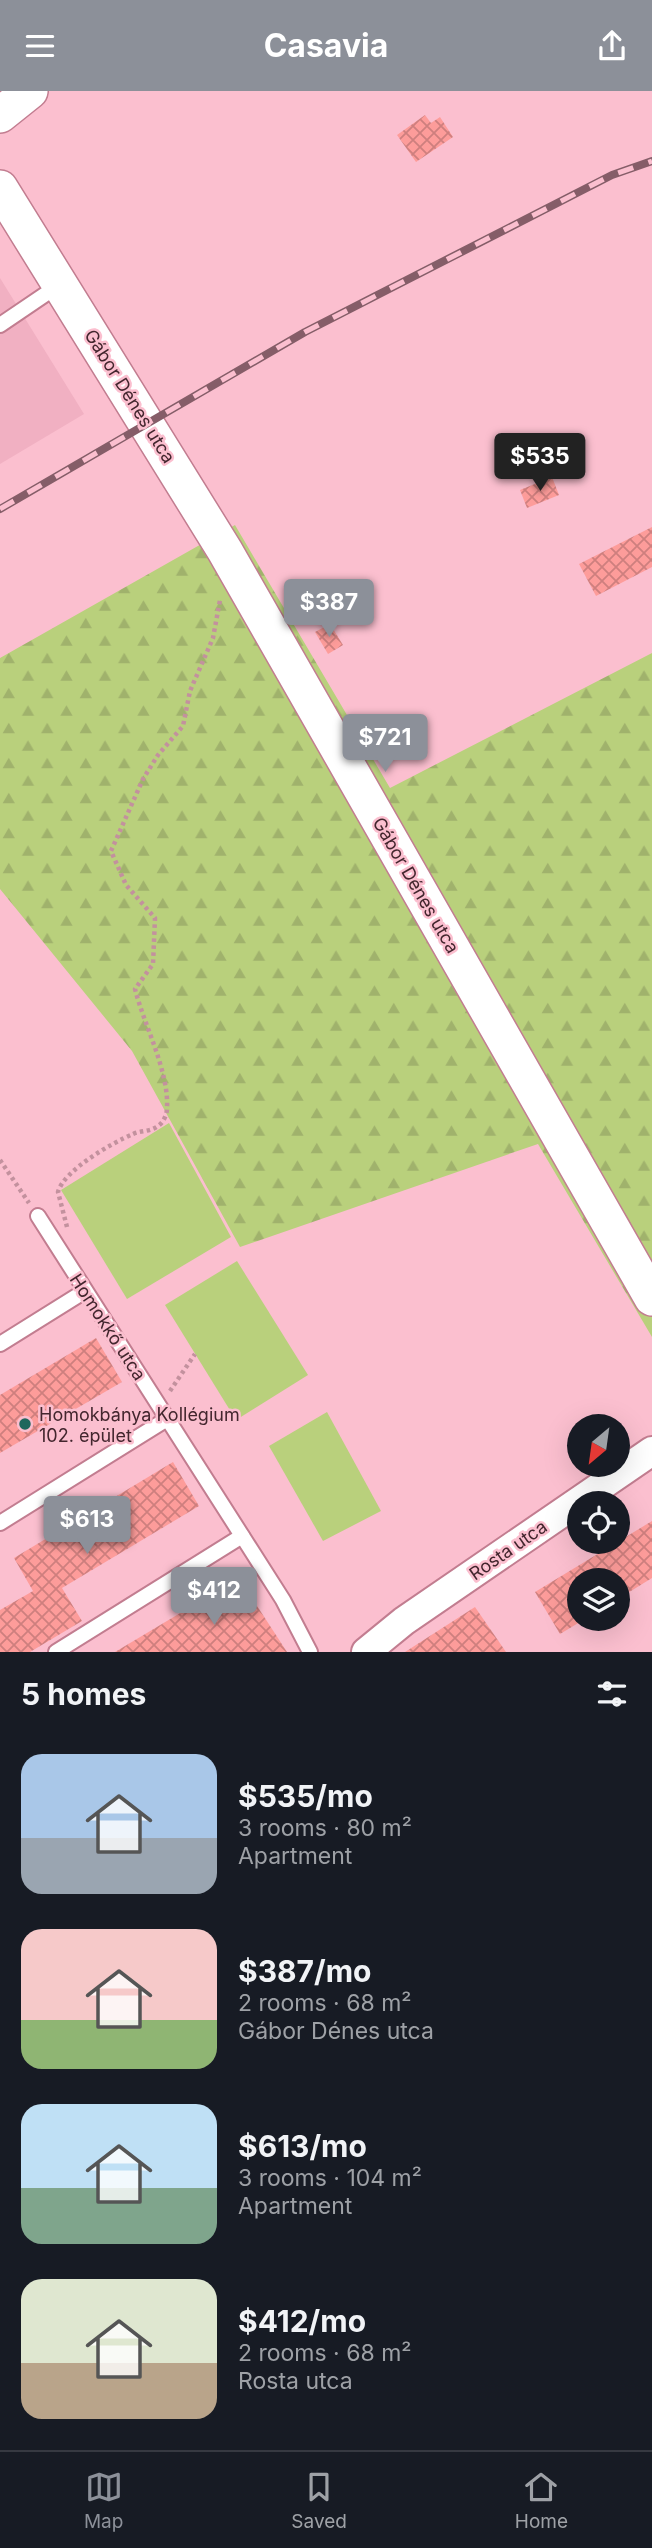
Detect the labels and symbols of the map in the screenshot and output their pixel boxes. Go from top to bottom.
street label: Gábor Dénes utca [80,325,180,467]
pin: $535 [499,433,581,493]
pin: $387 [288,580,370,639]
pin: $721 [344,715,426,774]
street label: Gábor Dénes utca [369,813,463,957]
street label: Homokkő utca [66,1270,150,1384]
place label: Homokbánya Kollégium 102. épület [39,1404,240,1446]
north arrow [567,1414,630,1477]
marker: Homokbánya Kollégium 102. épület [17,1416,33,1432]
pin: $613 [46,1497,128,1556]
street label: Rosta utca [465,1516,551,1584]
pin: $412 [173,1567,255,1627]

